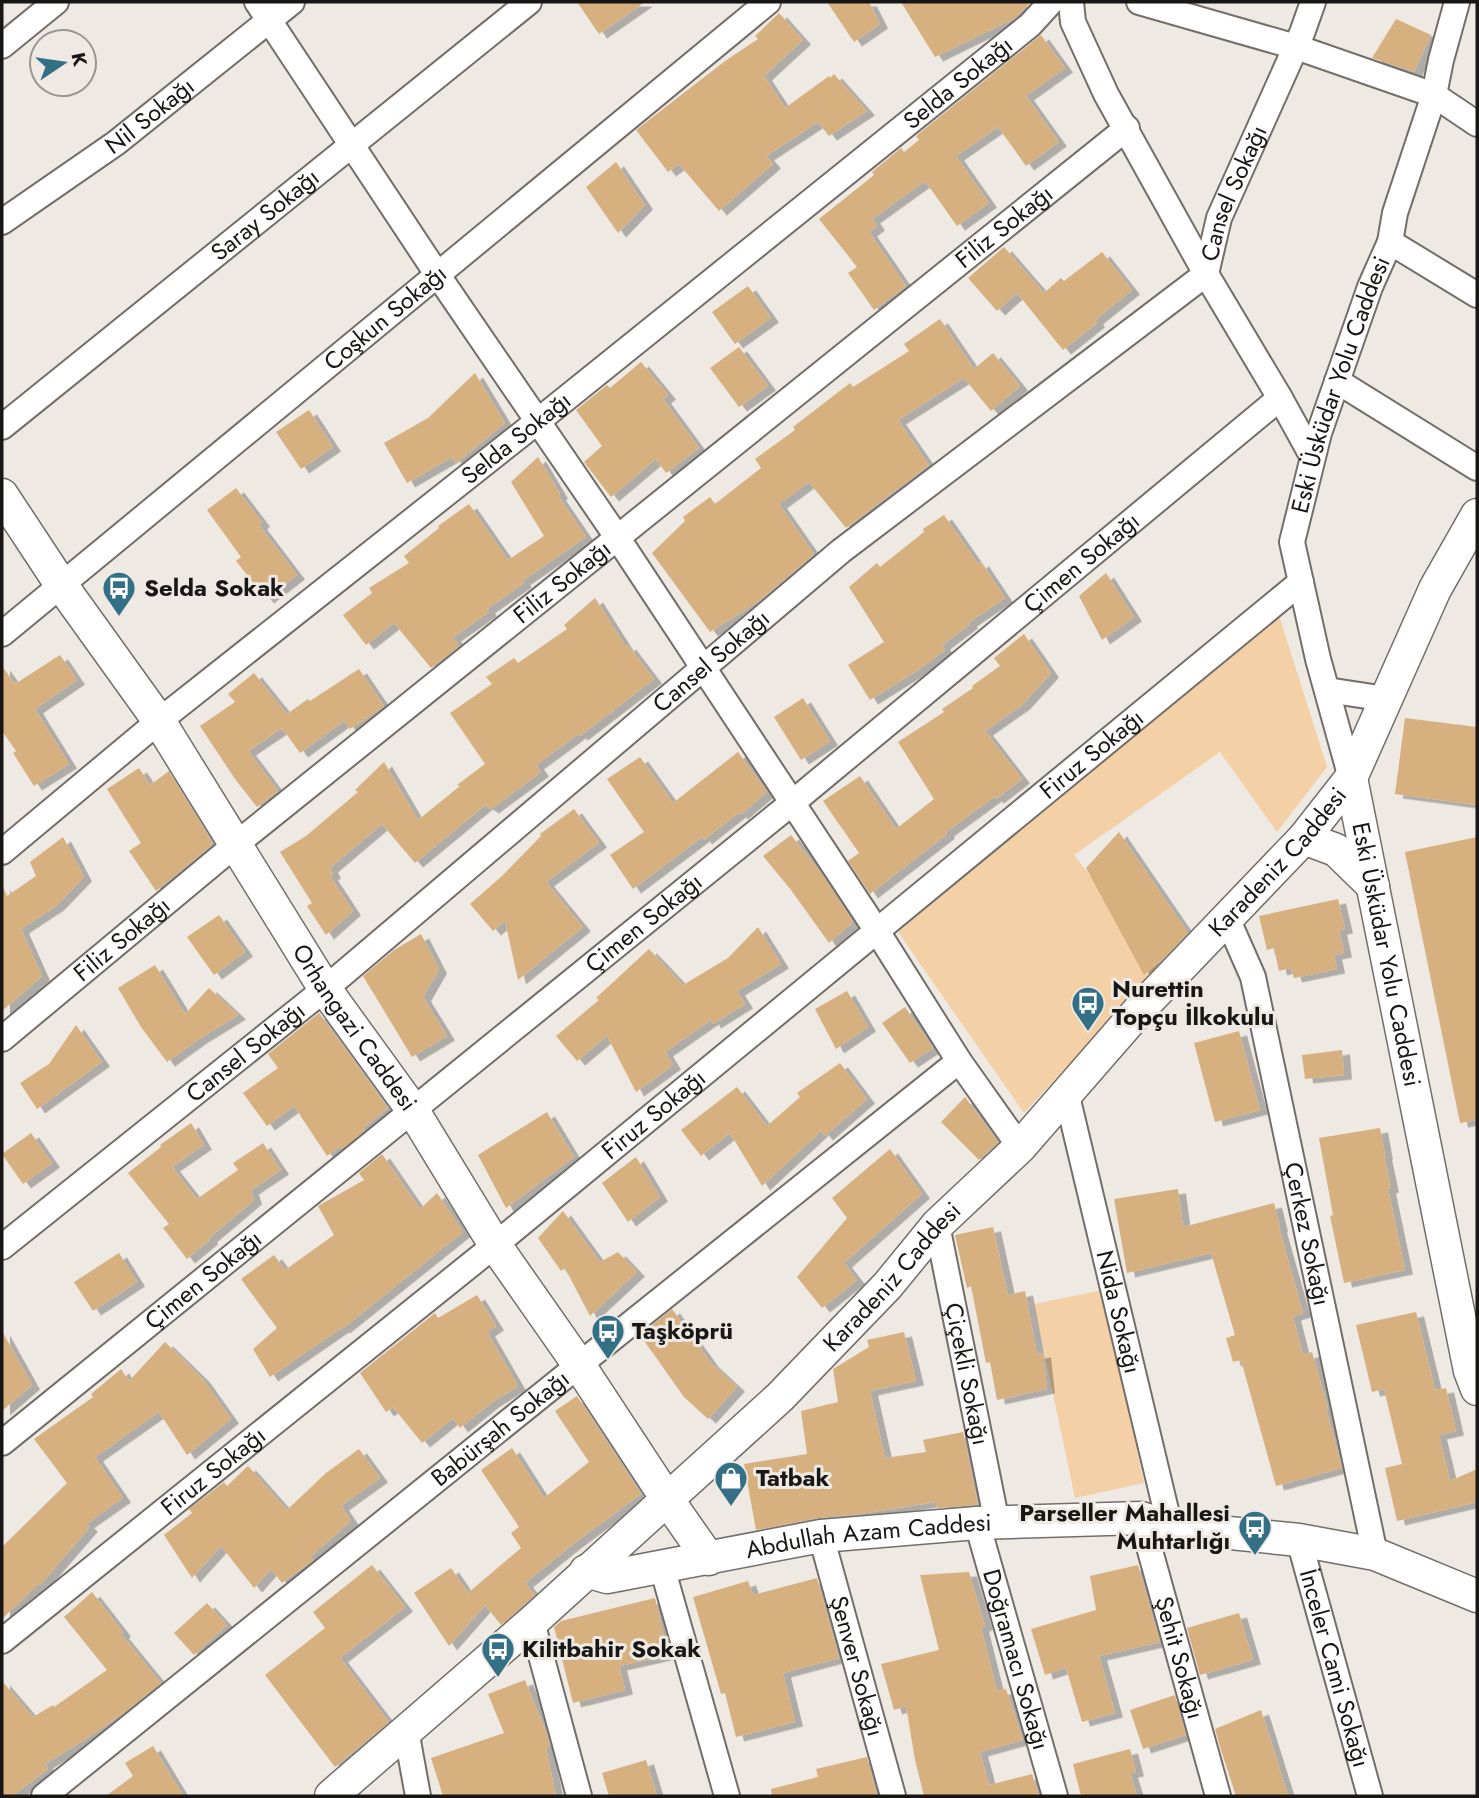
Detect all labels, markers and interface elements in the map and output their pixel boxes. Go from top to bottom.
north arrow [28,28,98,98]
street label: Selda Sokağı [895,28,1020,138]
text: K [64,50,94,69]
street label: Nil Sokağı [98,69,202,162]
street label: Cansel Sokağı [1192,119,1275,264]
street label: Saray Sokağı [203,160,327,269]
street label: Filiz Sokağı [947,176,1060,277]
street label: Eski Üsküdar Yolu Caddesi [1282,250,1399,517]
street label: Coşkun Sokağı [316,256,454,379]
street label: Selda Sokağı [453,383,578,493]
street label: Çimen Sokağı [1015,504,1147,621]
street label: Filiz Sokağı [505,531,618,632]
bus stop icon: Selda Sokak [100,569,138,618]
place label: Selda Sokak [144,570,284,605]
street label: Cansel Sokağı [645,601,777,721]
street label: Firuz Sokağı [1032,700,1151,807]
street label: Karadeniz Caddesi [1200,779,1355,945]
street label: Eski Üsküdar Yolu Caddesi [1343,819,1430,1090]
street label: Çimen Sokağı [577,864,710,981]
street label: Filiz Sokağı [66,888,178,990]
street label: Orhangazi Caddesi [284,937,426,1118]
place label: Nurettin Topçu İlkokulu [1112,971,1274,1034]
bus stop icon: Nurettin Topçu İlkokulu [1069,984,1107,1033]
street label: Cansel Sokağı [178,993,313,1110]
street label: Firuz Sokağı [594,1061,713,1167]
street label: Çerkez Sokağı [1276,1159,1340,1309]
street label: Karadeniz Caddesi [815,1193,968,1360]
street label: Çimen Sokağı [137,1221,269,1338]
street label: Nida Sokağı [1087,1247,1151,1377]
street label: Çiçekli Sokağı [936,1300,999,1448]
bus stop icon: Taşköprü [589,1312,627,1361]
place label: Taşköprü [632,1313,733,1348]
street label: Babürşah Sokağı [423,1361,577,1495]
street label: Firuz Sokağı [153,1418,273,1524]
shop icon: Tatbak [712,1459,750,1508]
place label: Tatbak [756,1460,829,1495]
place label: Parseller Mahallesi Muhtarlığı [1019,1495,1230,1558]
street label: Abdullah Azam Caddesi [742,1505,992,1567]
bus stop icon: Parseller Mahallesi Muhtarlığı [1236,1508,1274,1557]
street label: Doğramacı Sokağı [974,1565,1059,1754]
street label: İnceler Cami Sokağı [1291,1565,1379,1771]
street label: Şenver Sokağı [821,1592,894,1740]
street label: Şehit Sokağı [1147,1592,1214,1723]
bus stop icon: Kilitbahir Sokak [479,1630,517,1679]
place label: Kilitbahir Sokak [522,1631,701,1666]

